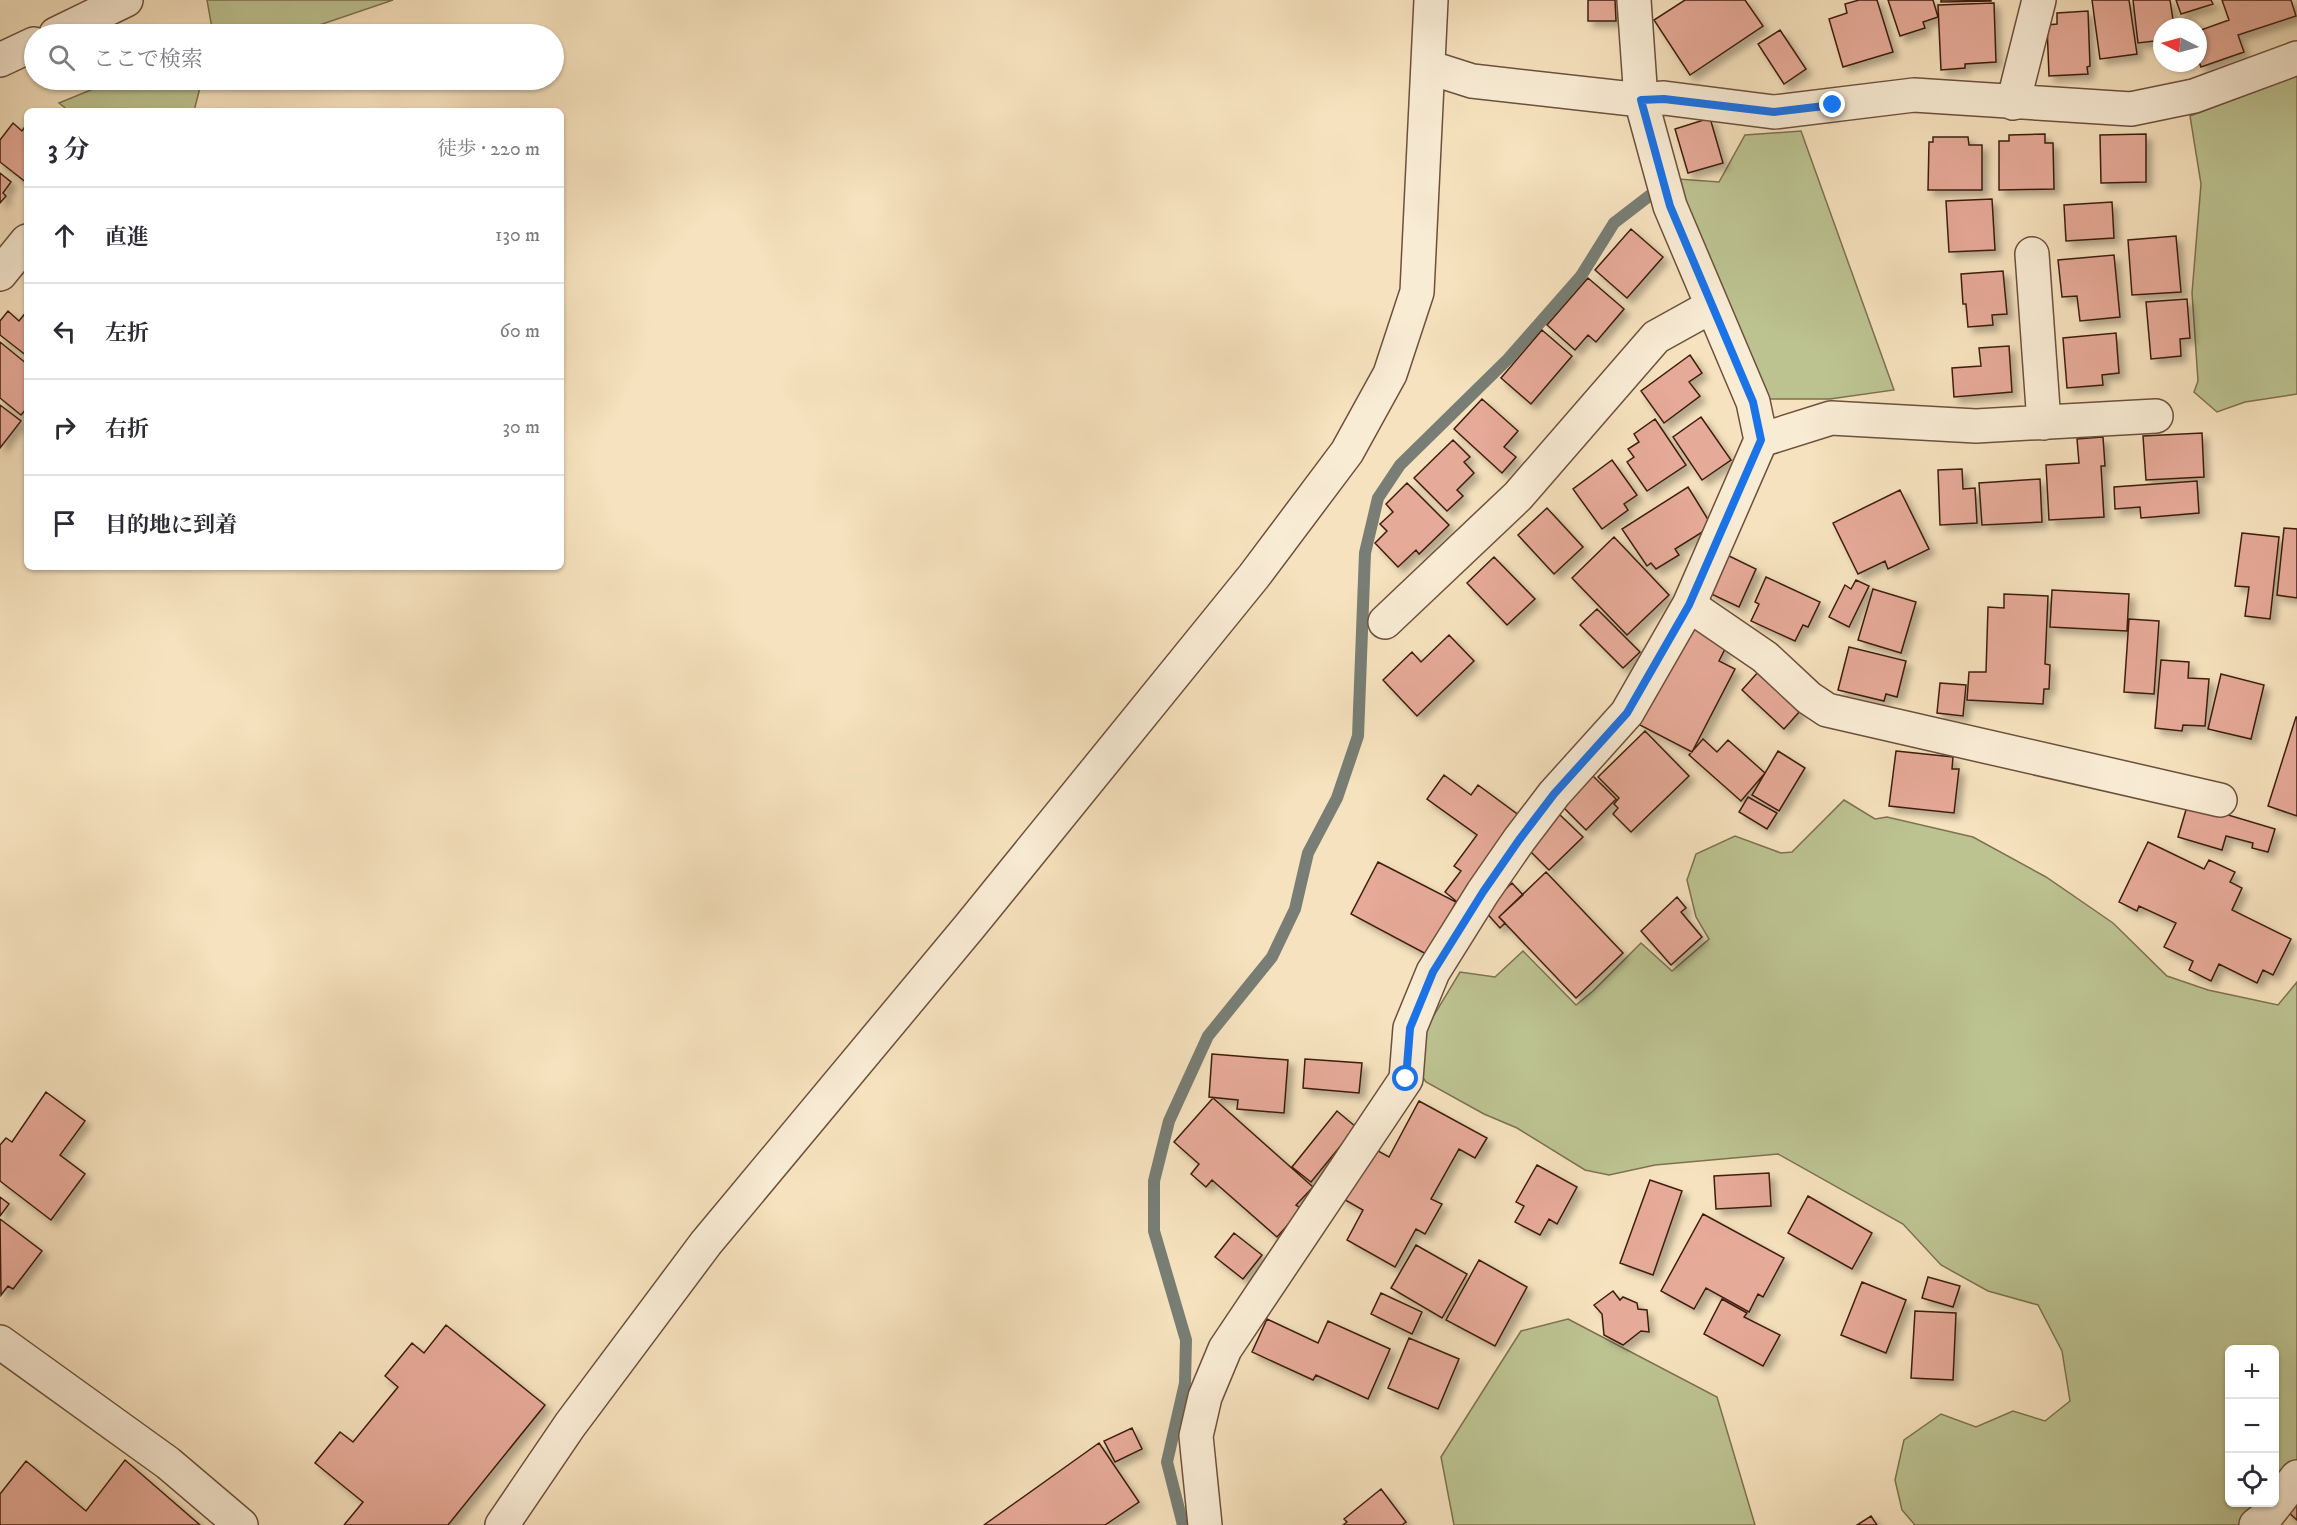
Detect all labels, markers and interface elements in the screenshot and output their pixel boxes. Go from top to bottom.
north arrow [2153,18,2207,72]
search box [24,24,564,90]
icon: search [45,41,78,74]
text: ここで検索 [93,46,203,73]
route end [1819,91,1845,117]
text: 3 分 [48,134,89,167]
text: 徒歩 · 220 m [437,137,540,162]
icon: ahead [48,219,81,252]
text: 130 m [495,223,540,248]
text: 直進 [105,224,149,251]
icon: left [48,315,81,348]
text: 60 m [500,319,540,344]
text: 左折 [105,320,149,347]
icon: right [48,411,81,444]
text: 30 m [502,415,540,440]
text: 右折 [105,416,149,443]
icon: arrive [48,507,81,540]
text: 目的地に到着 [105,512,237,539]
route start [1392,1065,1418,1091]
map controls [2225,1345,2279,1507]
button: + [2225,1345,2279,1399]
button: − [2225,1399,2279,1453]
button: locate [2225,1453,2279,1507]

